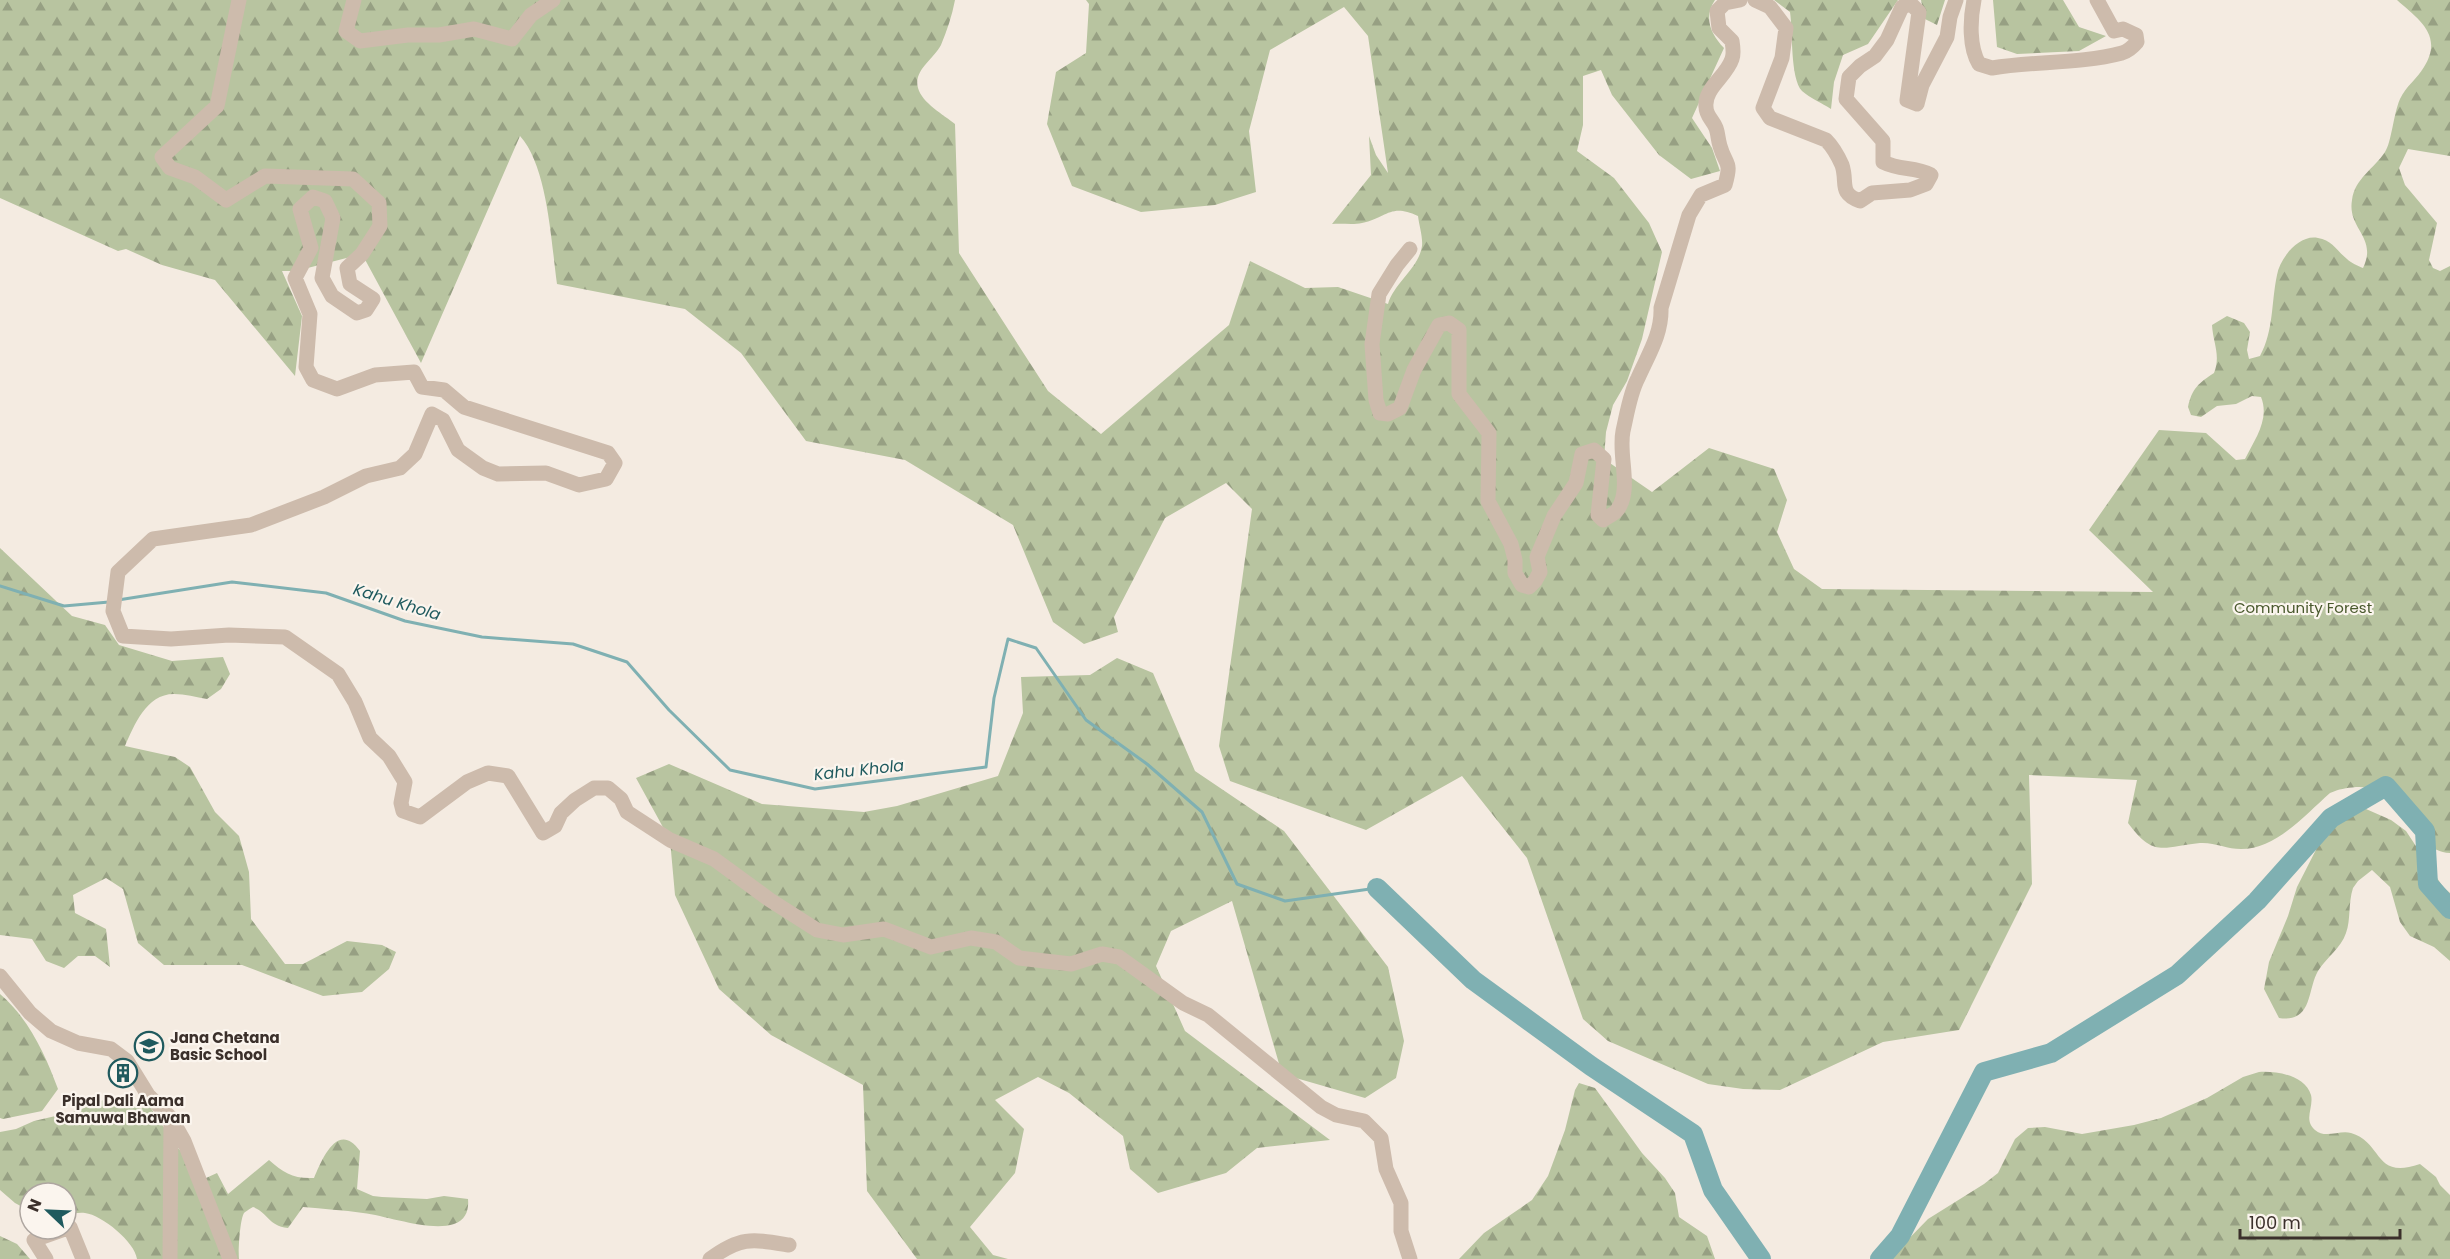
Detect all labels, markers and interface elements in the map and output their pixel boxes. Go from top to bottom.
water label: Kahu Khola [350,578,444,626]
park label: Community Forest [2234,597,2372,618]
water label: Kahu Khola [813,754,905,786]
place label: Jana Chetana Basic School [170,1027,280,1065]
school or university icon: Jana Chetana Basic School [133,1030,165,1062]
building icon: Pipal Dali Aama Samuwa Bhawan [107,1057,139,1089]
place label: Pipal Dali Aama Samuwa Bhawan [55,1090,191,1128]
north arrow [18,1181,78,1241]
text: N [22,1195,48,1215]
scale bar [2240,1202,2400,1240]
text: 100 m [2249,1210,2301,1235]

